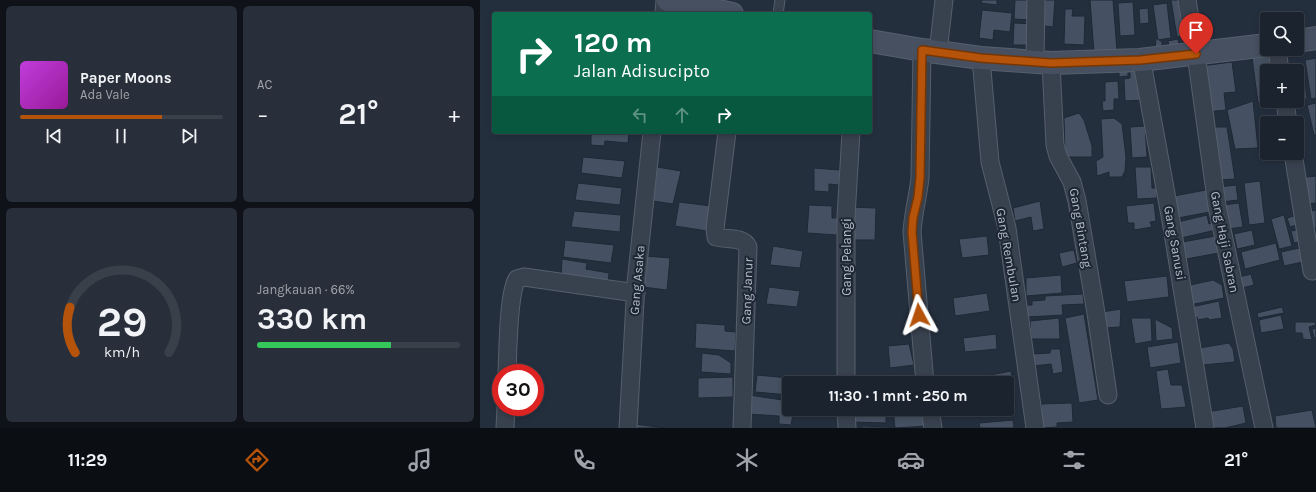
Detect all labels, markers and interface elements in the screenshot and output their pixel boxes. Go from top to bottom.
map controls [1260,12,1304,160]
button: search [1260,12,1304,56]
pin [1179,13,1213,54]
icon: arrive [1185,19,1207,41]
text: 120 m [574,26,652,59]
icon: right [508,28,560,80]
text: Jalan Adisucipto [574,60,710,82]
button: + [1260,64,1304,108]
text: Paper Moons [80,69,172,87]
text: AC [257,77,272,92]
text: Ada Vale [80,87,130,102]
text: 21° [338,96,379,132]
text: − [257,102,269,128]
text: + [448,102,460,128]
icon: left [629,104,651,126]
icon: ahead [671,104,693,126]
icon: right [713,104,735,126]
button: − [1260,116,1304,160]
icon: previous [43,125,65,147]
icon: pause [110,125,132,147]
icon: next [178,125,200,147]
street label: Gang Bintang [1067,187,1096,270]
street label: Gang Haji Sabran [1208,190,1242,294]
street label: Gang Sanusi [1161,205,1189,281]
street label: Gang Rembulan [993,207,1025,303]
street label: Gang Pelangi [839,218,854,296]
street label: Gang Asaka [626,245,648,315]
street label: Gang Janur [738,257,756,325]
text: Jangkauan · 66% [257,282,355,297]
position arrow [898,294,940,336]
text: 29 [96,298,147,346]
text: 330 km [257,301,367,337]
text: km/h [103,344,140,361]
speed limit sign: 30 [492,364,544,416]
text: 11:30 · 1 mnt · 250 m [828,387,968,405]
icon: directions [243,446,271,474]
icon: music [406,446,434,474]
icon: phone [570,446,598,474]
icon: climate [733,446,761,474]
icon: car [897,446,925,474]
icon: filters [1060,446,1088,474]
text: 11:29 [68,449,107,471]
text: 21° [1224,449,1248,471]

